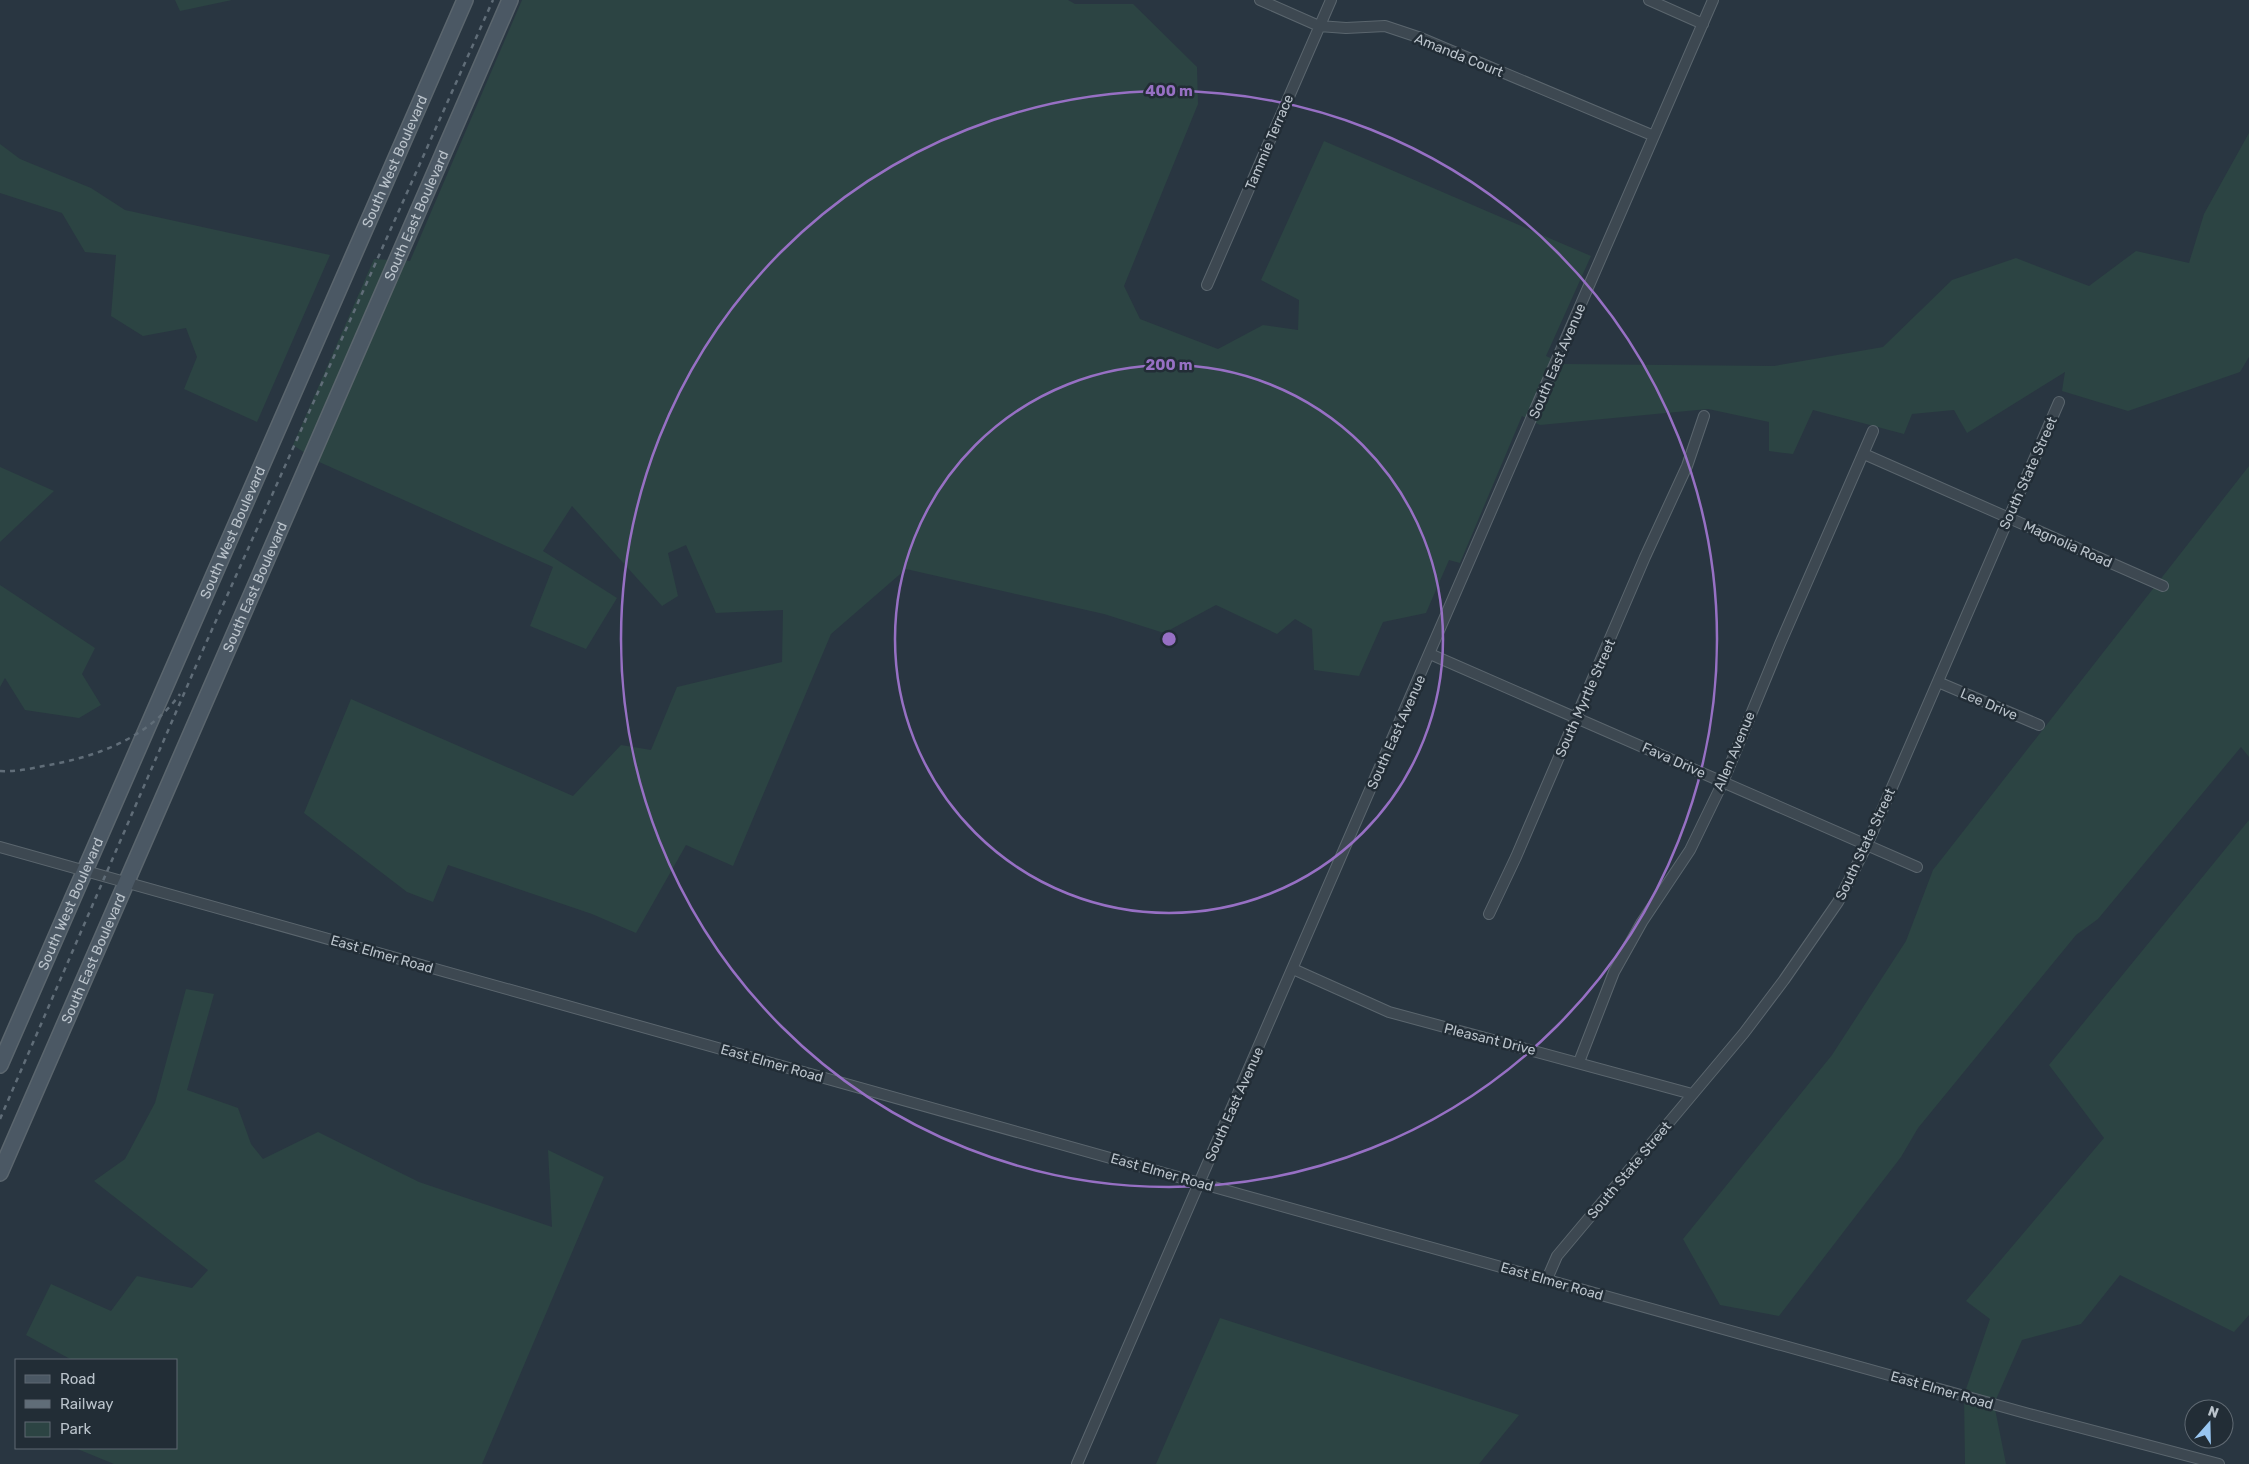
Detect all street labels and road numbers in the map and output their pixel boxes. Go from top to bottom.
street label: Amanda Court [1412,30,1506,81]
street label: Tammie Terrace [1242,92,1297,193]
street label: South West Boulevard [359,93,431,230]
street label: South East Boulevard [381,148,453,284]
street label: South East Avenue [1526,301,1589,421]
street label: South State Street [1996,414,2061,532]
street label: South West Boulevard [197,464,269,602]
street label: Magnolia Road [2021,517,2115,572]
street label: South East Boulevard [219,519,291,655]
street label: South Myrtle Street [1552,636,1619,760]
street label: South East Avenue [1364,672,1429,792]
street label: Lee Drive [1958,685,2020,724]
street label: Allen Avenue [1710,709,1759,793]
street label: Fava Drive [1639,739,1708,782]
street label: South State Street [1832,785,1899,903]
street label: South West Boulevard [35,835,107,973]
street label: South East Boulevard [58,891,130,1026]
street label: East Elmer Road [329,932,435,977]
street label: Pleasant Drive [1442,1020,1538,1059]
street label: East Elmer Road [719,1041,825,1086]
street label: South East Avenue [1202,1044,1267,1164]
street label: South State Street [1584,1118,1675,1222]
street label: East Elmer Road [1109,1150,1215,1195]
street label: East Elmer Road [1499,1259,1605,1304]
street label: East Elmer Road [1889,1368,1995,1413]

